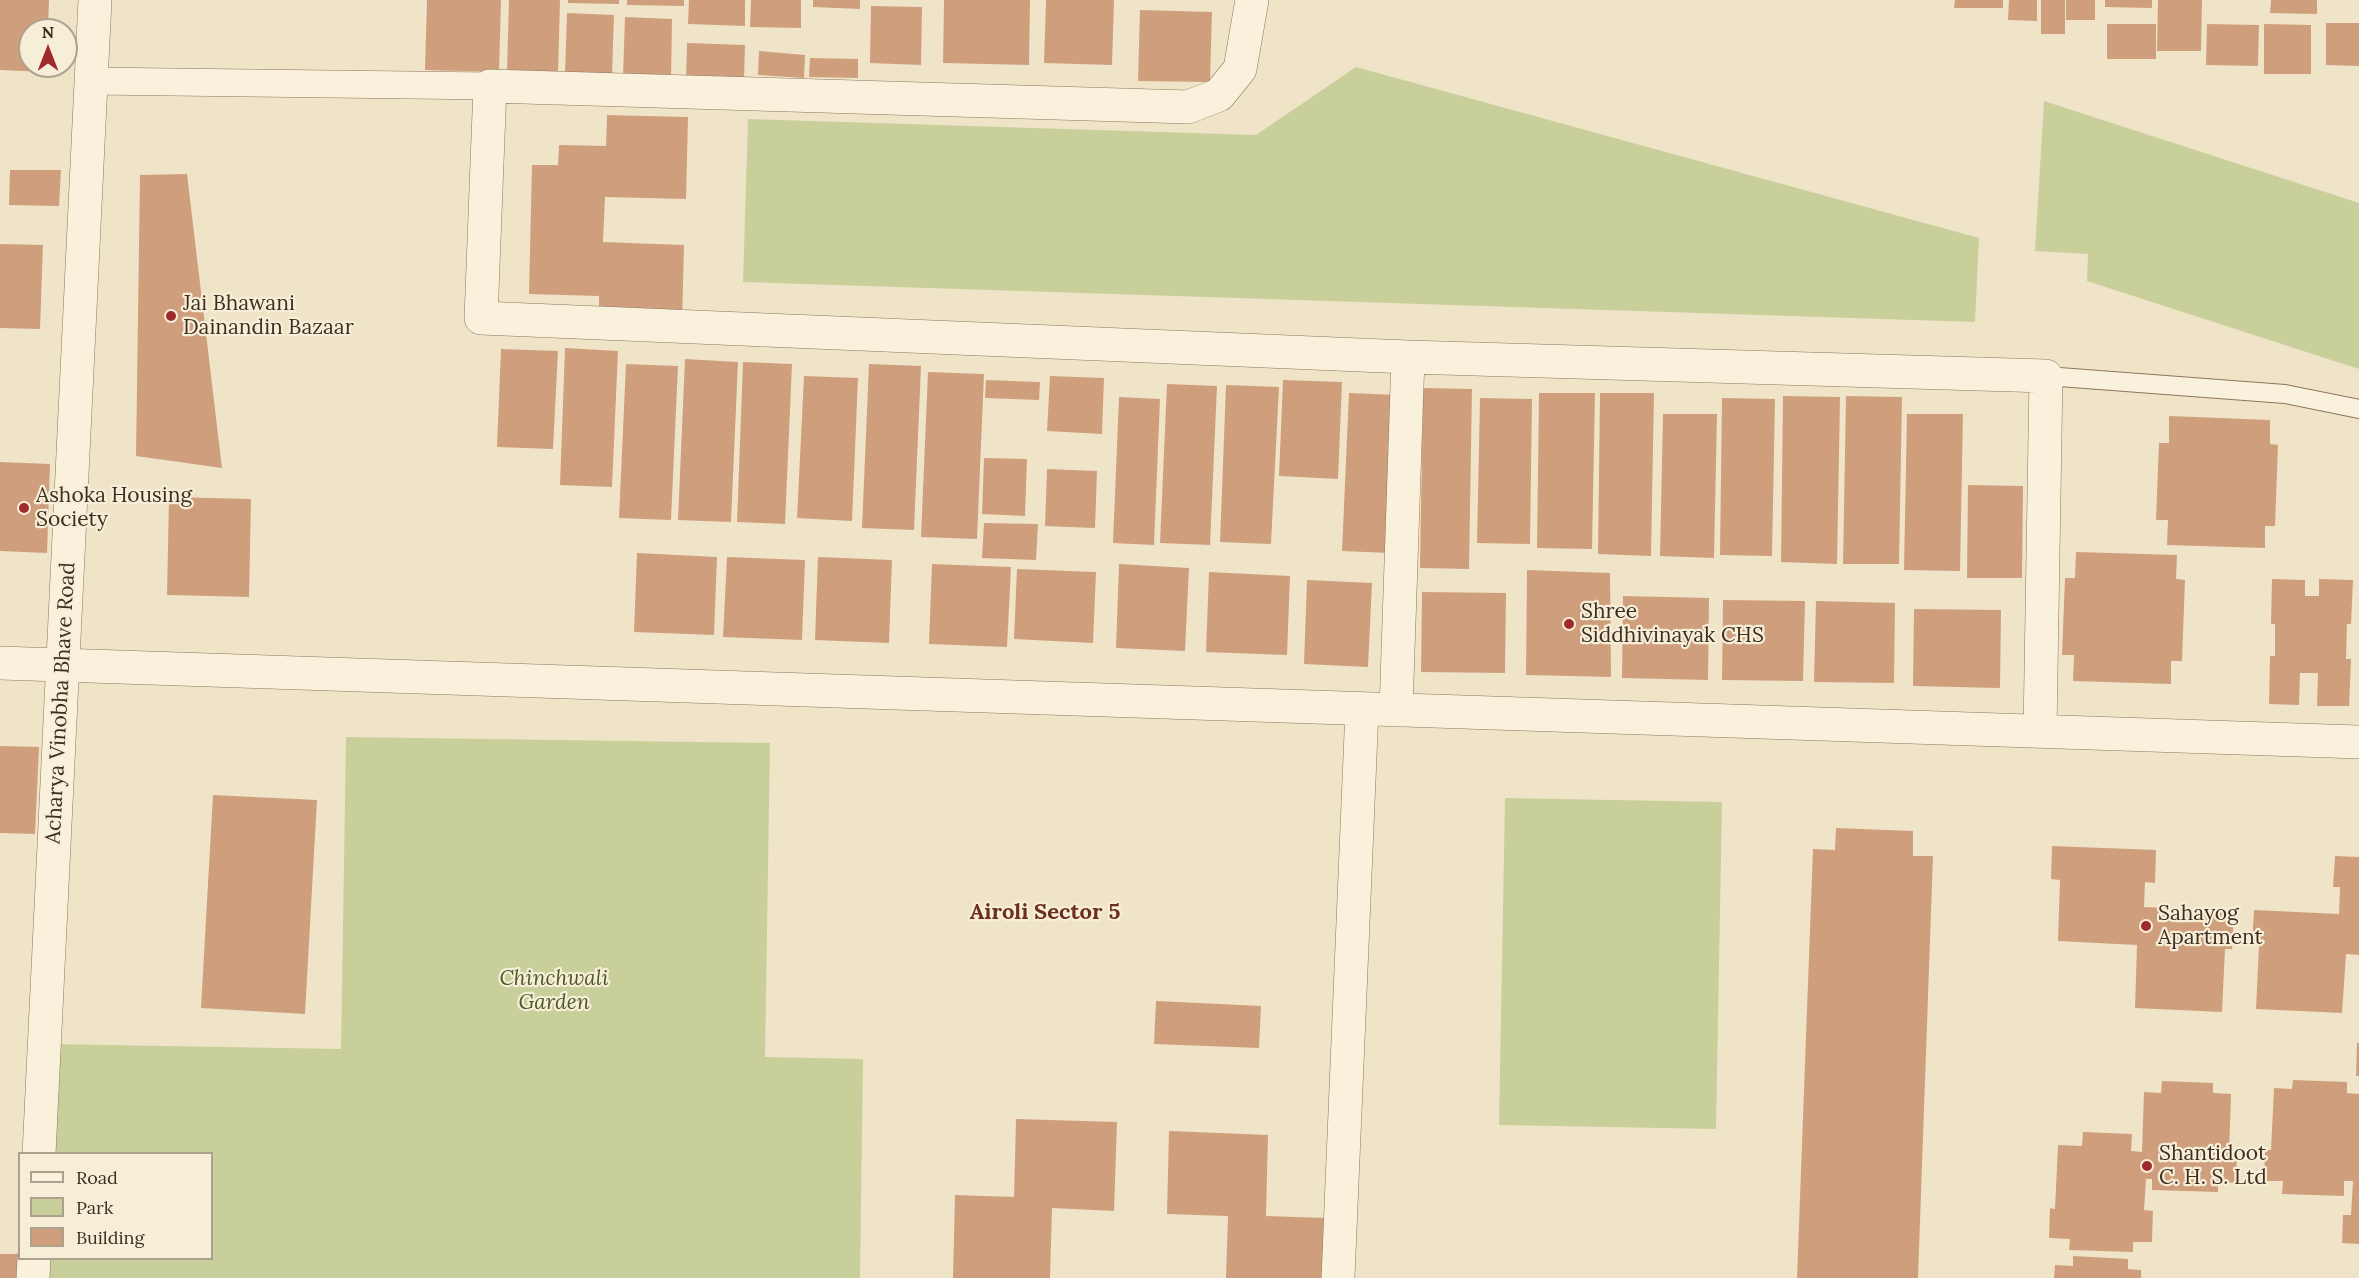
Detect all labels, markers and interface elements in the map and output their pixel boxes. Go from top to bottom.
north arrow [18,18,78,78]
text: N [42,22,54,42]
place label: Jai Bhawani Dainandin Bazaar [183,291,354,341]
marker: Jai Bhawani Dainandin Bazaar [164,309,178,323]
place label: Ashoka Housing Society [36,483,192,533]
marker: Ashoka Housing Society [17,501,31,515]
street label: Acharya Vinobha Bhave Road [41,561,81,845]
place label: Shree Siddhivinayak CHS [1581,599,1764,649]
marker: Shree Siddhivinayak CHS [1562,617,1576,631]
district label: Airoli Sector 5 [970,900,1120,926]
place label: Sahayog Apartment [2158,901,2263,951]
marker: Sahayog Apartment [2139,919,2153,933]
park label: Chinchwali Garden [499,966,609,1016]
place label: Shantidoot C. H. S. Ltd [2159,1141,2267,1191]
legend [18,1152,213,1260]
marker: Shantidoot C. H. S. Ltd [2140,1159,2154,1173]
text: Road [76,1166,118,1189]
text: Park [76,1196,113,1219]
text: Building [76,1226,144,1249]

